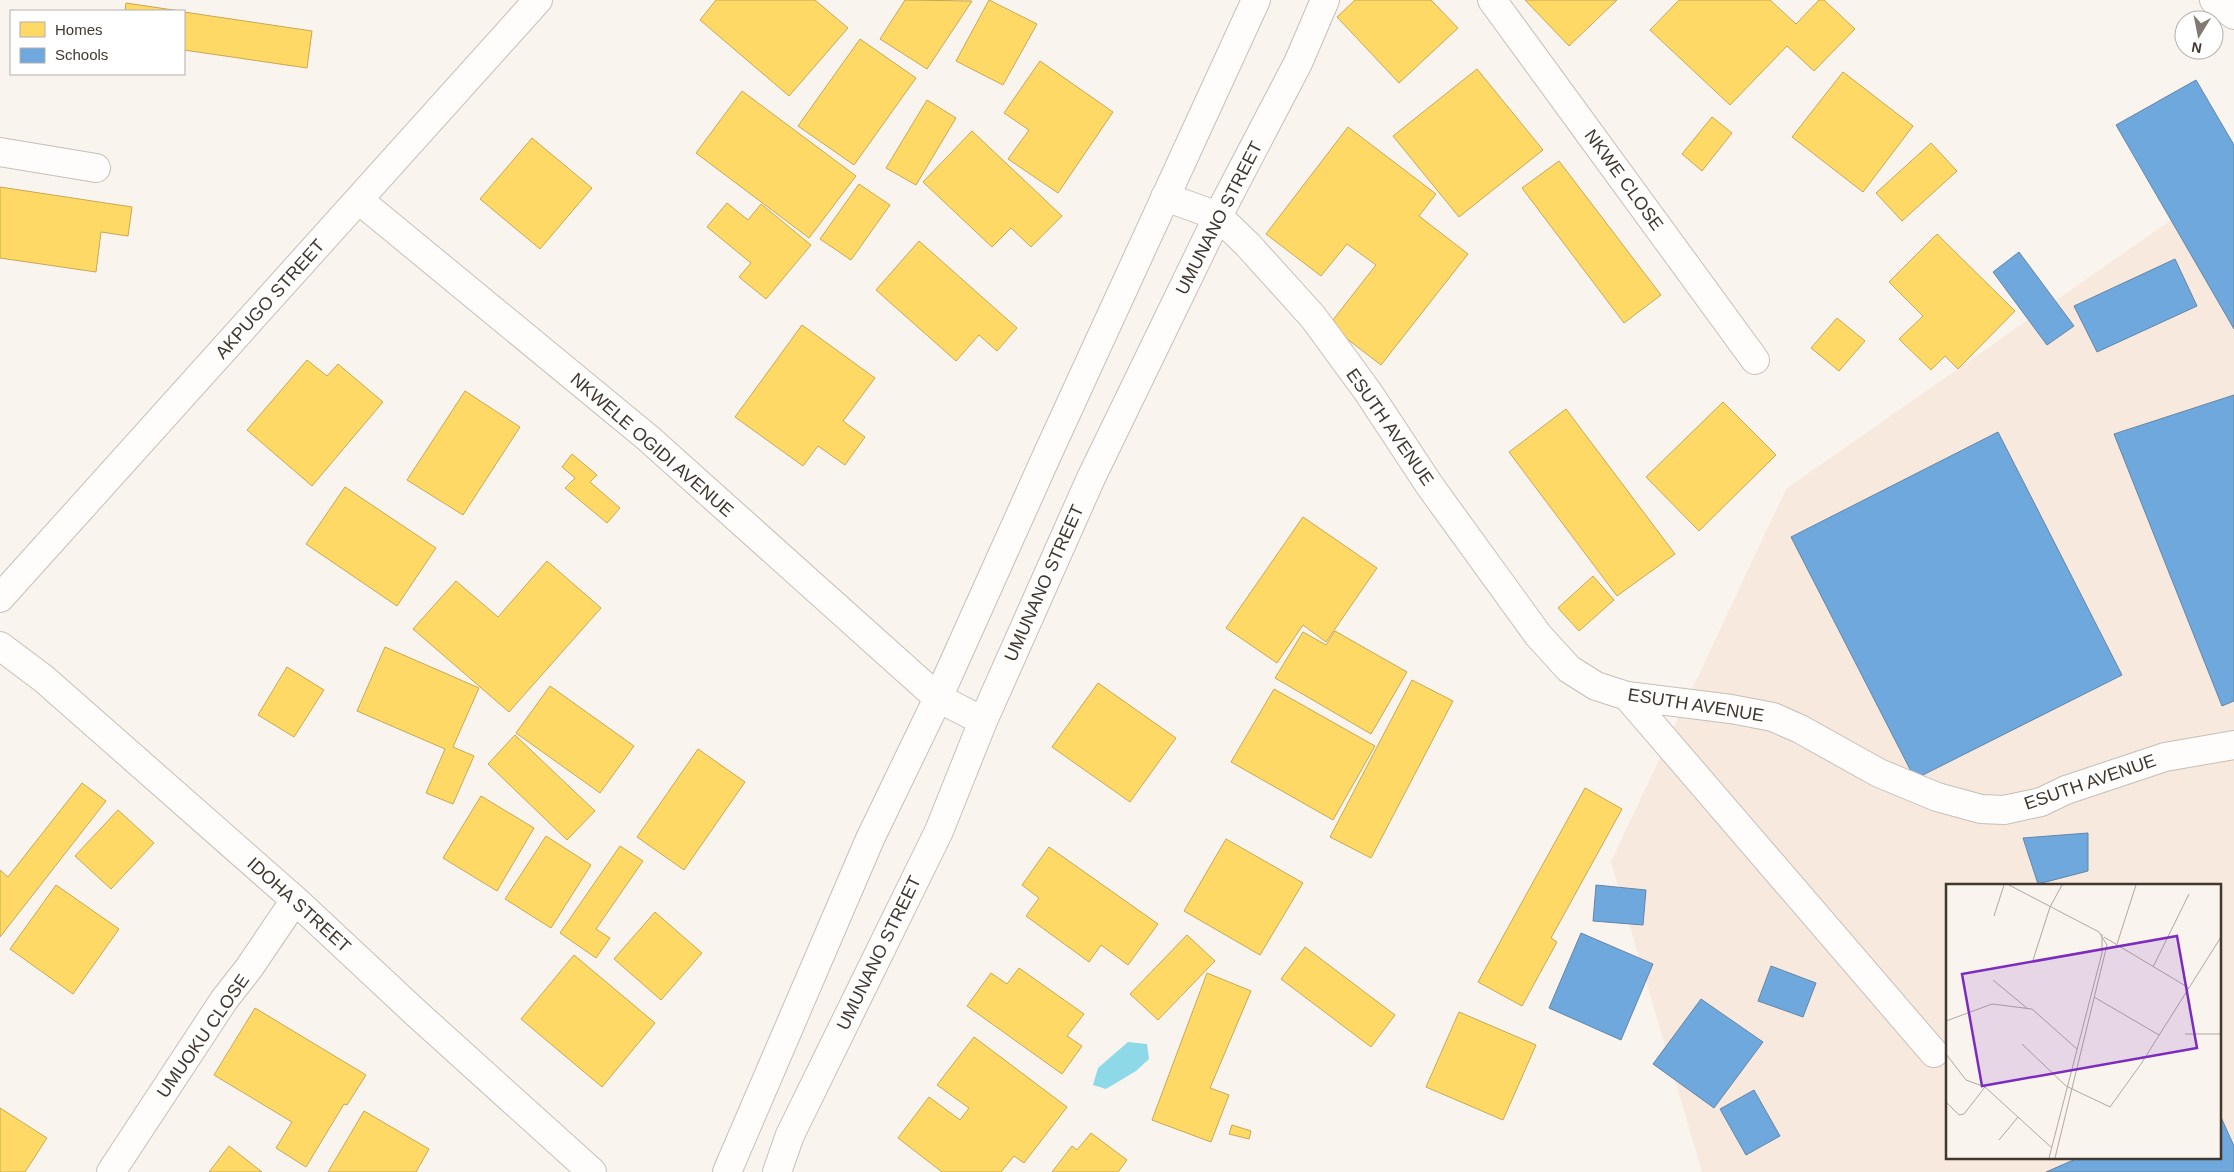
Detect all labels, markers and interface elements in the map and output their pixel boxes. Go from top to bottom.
legend [10,10,185,75]
north arrow [2174,10,2224,60]
text: Homes [55,21,103,38]
text: N [2190,39,2203,57]
text: Schools [55,46,108,63]
street label: NKWE CLOSE [1581,126,1667,234]
street label: UMUNANO STREET [1172,138,1266,298]
street label: AKPUGO STREET [211,235,329,363]
street label: ESUTH AVENUE [1342,365,1438,489]
street label: NKWELE OGIDI AVENUE [567,369,737,521]
street label: UMUNANO STREET [1000,502,1088,664]
street label: ESUTH AVENUE [1626,684,1766,726]
street label: ESUTH AVENUE [2022,750,2158,814]
street label: IDOHA STREET [243,853,355,957]
street label: UMUNANO STREET [833,873,925,1033]
inset map [1946,884,2222,1160]
street label: UMUOKU CLOSE [153,970,253,1102]

